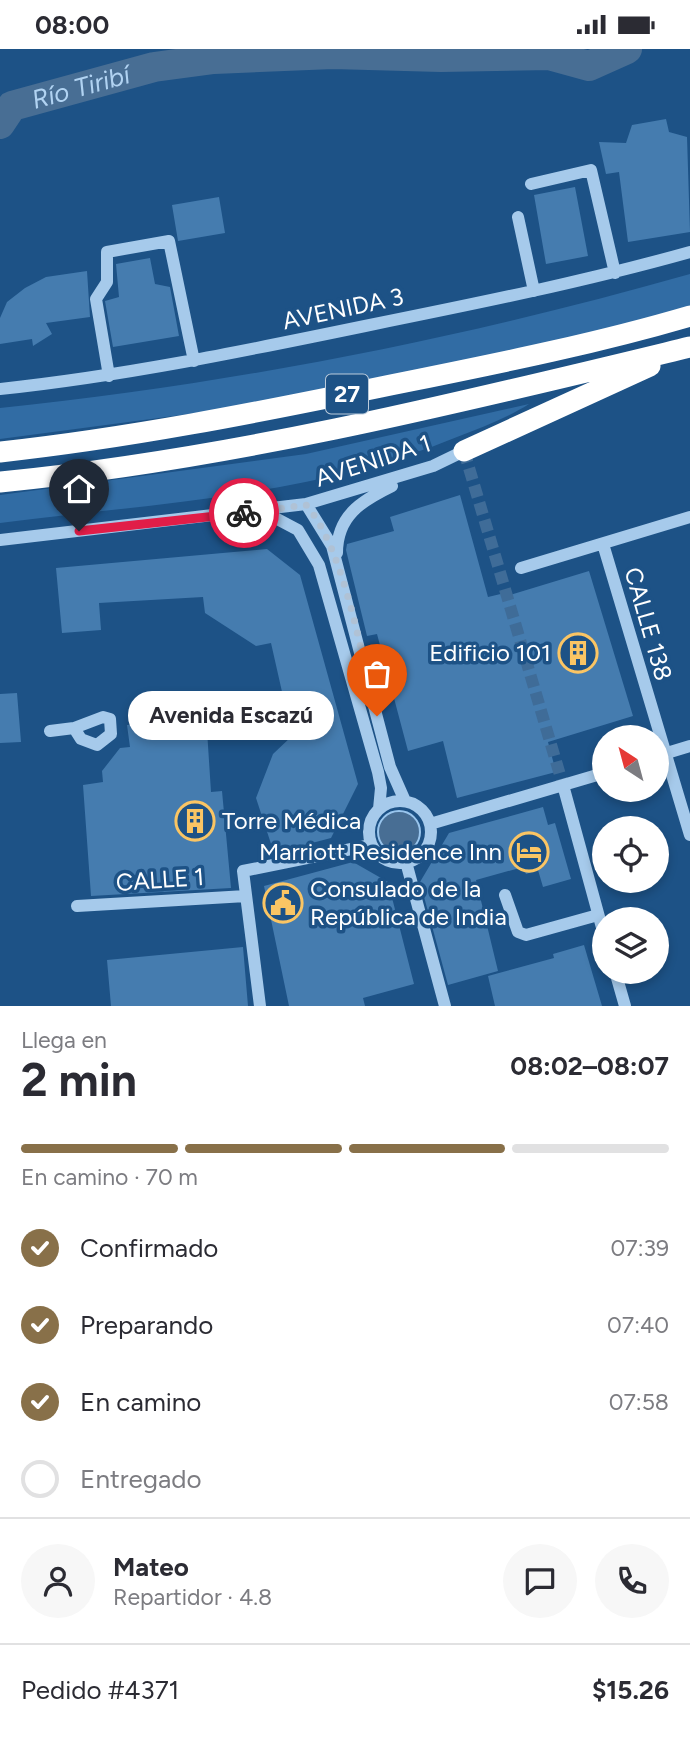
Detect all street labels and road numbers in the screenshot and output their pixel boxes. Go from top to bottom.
street label: AVENIDA 3 [280,282,406,335]
road number: 27 [326,375,368,413]
street label: AVENIDA 1 [311,428,434,493]
street label: CALLE 138 [619,564,678,684]
street label: CALLE 1 [115,862,205,897]

